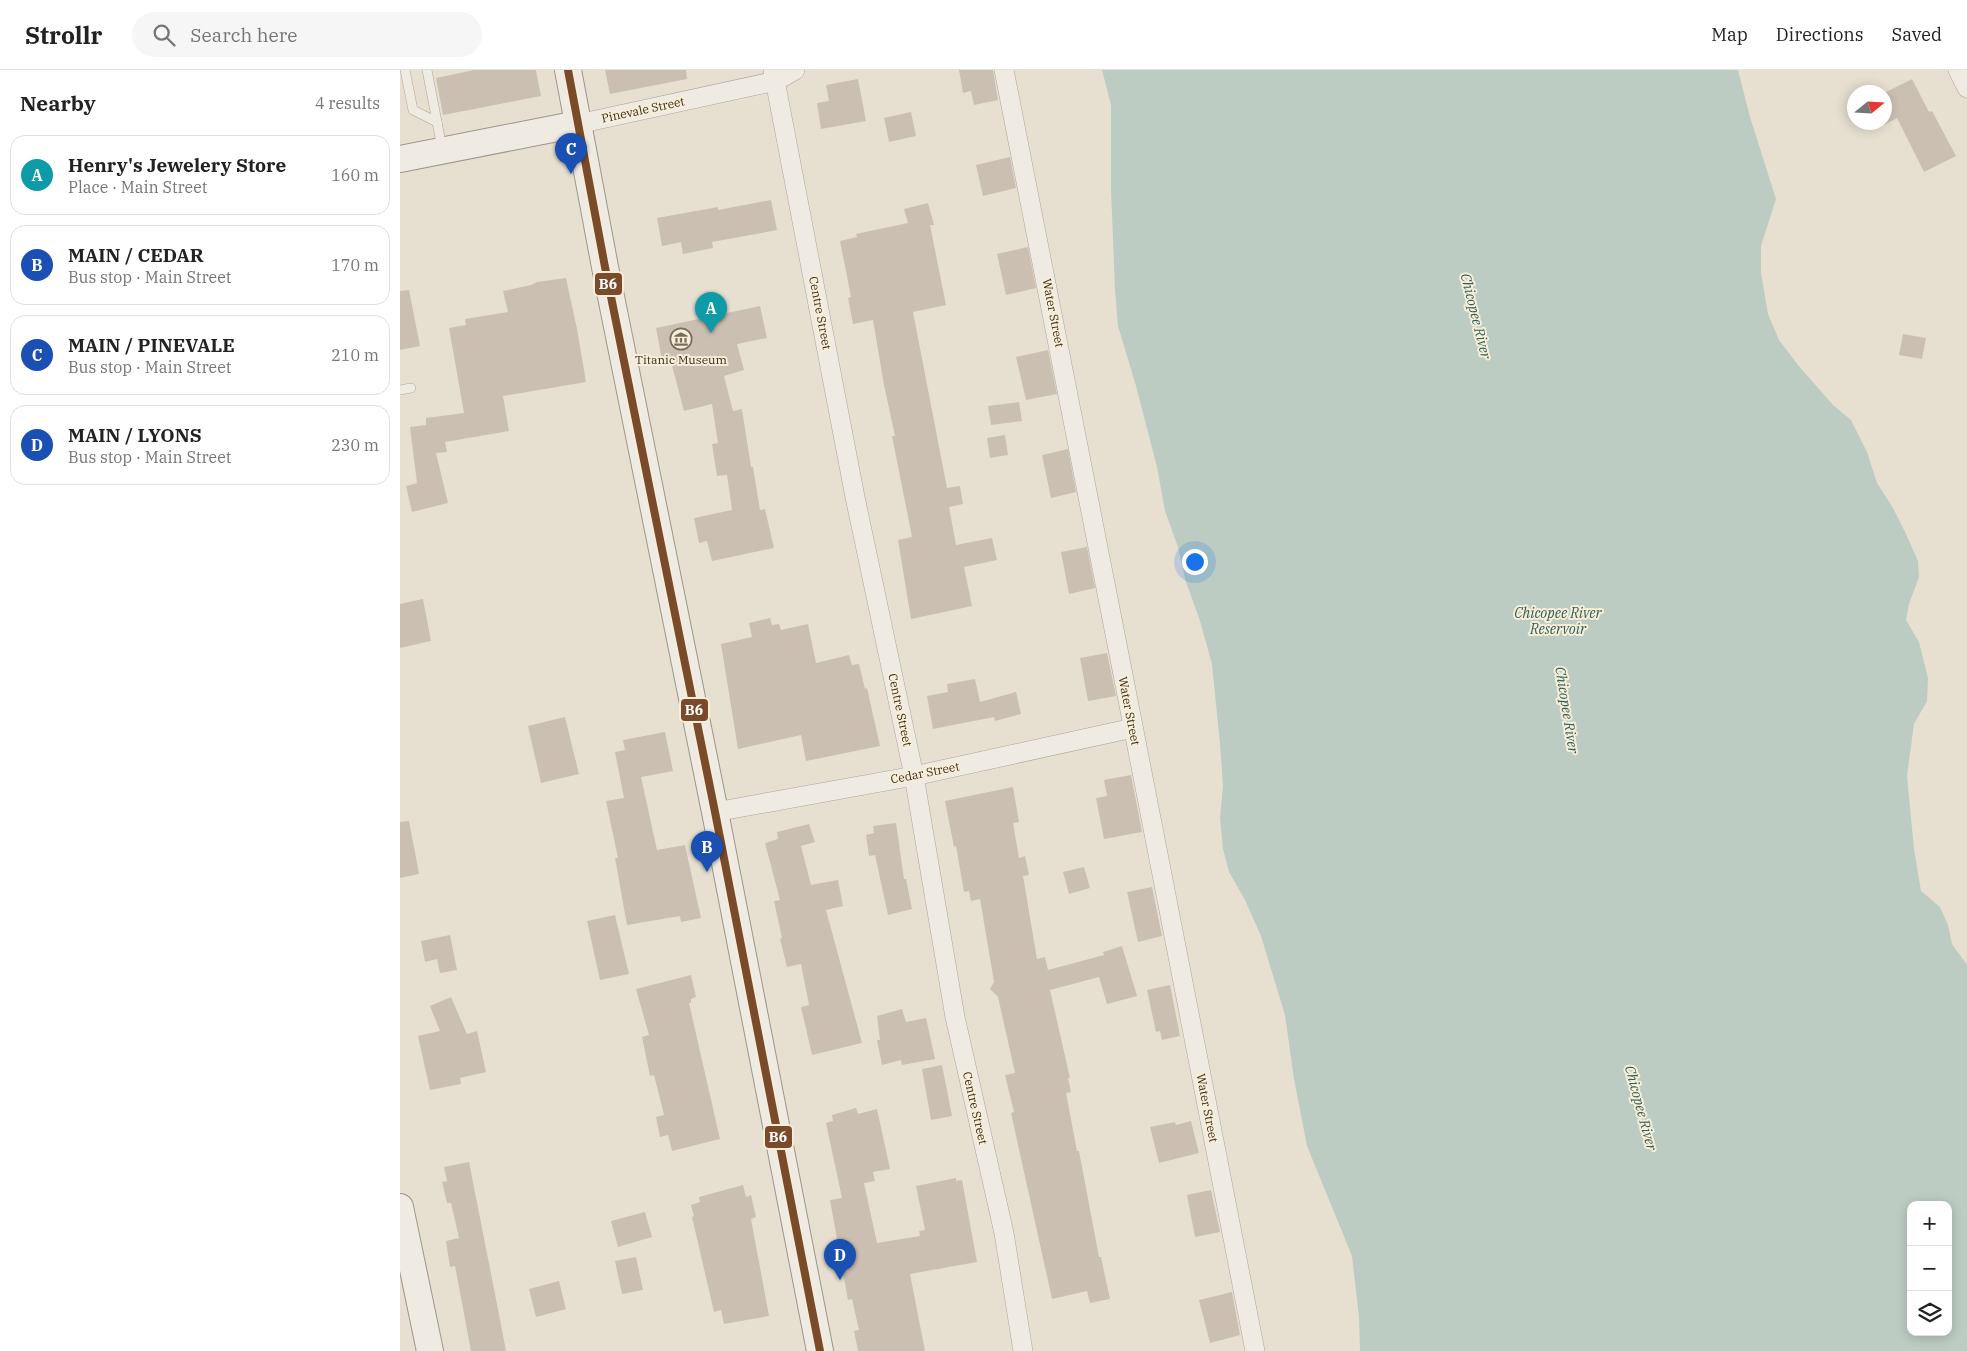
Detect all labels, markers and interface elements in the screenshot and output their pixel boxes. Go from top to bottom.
search box [132,12,482,57]
text: Strollr [25,19,102,51]
icon: search [150,21,178,49]
text: Search here [190,23,297,47]
text: Map [1711,23,1748,46]
text: Directions [1776,23,1864,46]
text: Saved [1892,23,1942,46]
north arrow [1847,85,1892,130]
text: Nearby [20,89,96,117]
text: 4 results [315,93,380,113]
street label: Pinevale Street [600,93,686,126]
pin: C [555,133,587,174]
text: Henry's Jewelery Store [68,153,286,177]
text: A [31,165,43,185]
text: 160 m [331,165,379,185]
text: Place · Main Street [68,177,207,197]
text: MAIN / CEDAR [68,243,204,267]
text: B [31,255,43,275]
text: 170 m [331,255,379,275]
text: Bus stop · Main Street [68,267,231,287]
water label: Chicopee River [1457,271,1496,361]
line badge: B6 [594,272,623,296]
text: B6 [599,275,617,293]
street label: Centre Street [806,275,835,351]
street label: Water Street [1039,277,1068,349]
pin: A [695,292,727,333]
museum icon: Titanic Museum [669,327,693,351]
text: MAIN / PINEVALE [68,333,235,357]
text: C [32,345,42,365]
text: 210 m [331,345,379,365]
place label: Titanic Museum [635,352,727,367]
text: Bus stop · Main Street [68,357,231,377]
text: MAIN / LYONS [68,423,202,447]
text: D [31,435,43,455]
text: 230 m [331,435,379,455]
text: Bus stop · Main Street [68,447,231,467]
your location [1182,549,1208,575]
water label: Chicopee River Reservoir [1514,604,1603,638]
water label: Chicopee River [1551,665,1583,755]
street label: Centre Street [885,672,916,748]
street label: Water Street [1115,675,1144,747]
line badge: B6 [680,698,709,722]
text: B6 [685,701,703,719]
street label: Cedar Street [889,758,961,787]
pin: B [691,831,723,872]
water label: Chicopee River [1621,1063,1661,1153]
street label: Centre Street [960,1070,991,1146]
street label: Water Street [1193,1072,1222,1144]
line badge: B6 [764,1125,793,1149]
text: B6 [769,1128,787,1146]
map controls [1907,1201,1952,1336]
button: + [1907,1201,1952,1246]
pin: D [824,1239,856,1280]
button: − [1907,1246,1952,1291]
button: layers [1907,1291,1952,1336]

